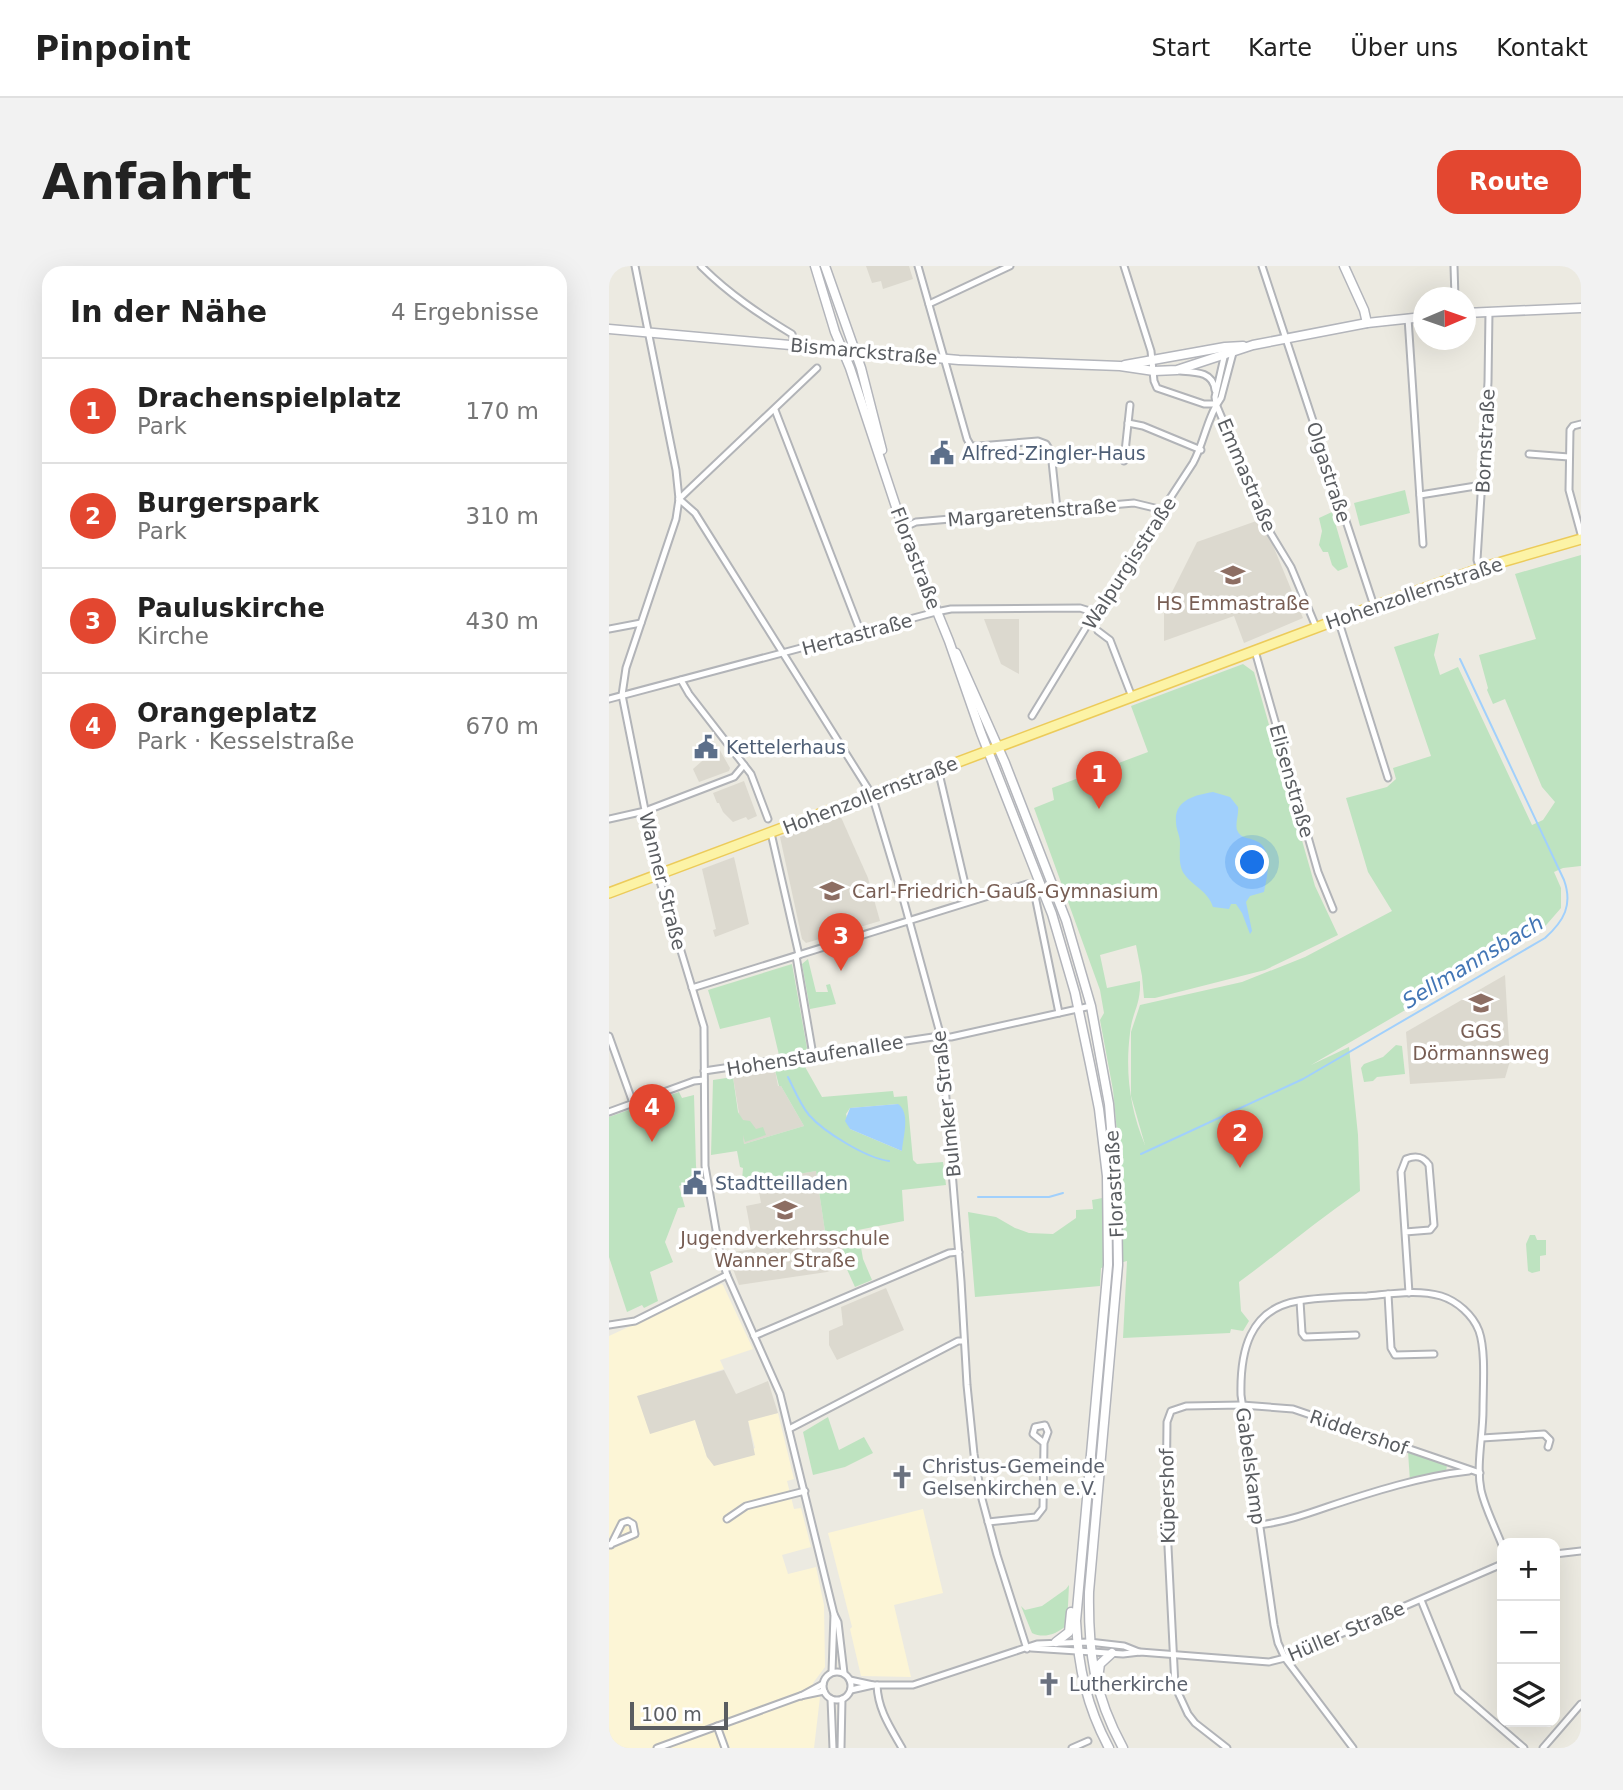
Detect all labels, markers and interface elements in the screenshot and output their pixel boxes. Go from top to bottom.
text: Pinpoint [35,29,191,68]
text: Start [1151,34,1210,62]
text: Karte [1248,34,1312,62]
text: Über uns [1350,34,1458,62]
text: Kontakt [1496,34,1588,62]
button: Route [1437,150,1581,214]
text: Anfahrt [42,154,252,211]
north arrow [1413,287,1476,350]
text: In der Nähe [70,294,267,329]
text: 4 Ergebnisse [391,299,539,325]
street label: Bismarckstraße [789,334,939,368]
text: Drachenspielplatz [137,383,401,413]
street label: Bornstraße [1471,388,1499,494]
text: 1 [85,398,101,424]
text: 170 m [465,398,539,424]
text: Park [137,413,187,439]
street label: Emmastraße [1213,415,1281,535]
street label: Olgastraße [1302,419,1356,525]
public building icon: Alfred-Zingler-Haus [928,439,956,467]
place label: Alfred-Zingler-Haus [962,442,1146,464]
text: Burgerspark [137,488,319,518]
street label: Walpurgisstraße [1078,493,1180,633]
street label: Margaretenstraße [946,494,1118,530]
text: 2 [85,503,101,529]
text: 310 m [465,503,539,529]
street label: Florastraße [886,504,946,612]
text: Park [137,518,187,544]
street label: Hohenzollernstraße [1323,552,1505,634]
school or university icon: HS Emmastraße [1219,561,1247,589]
place label: HS Emmastraße [1156,592,1310,614]
text: Pauluskirche [137,593,325,623]
text: 3 [85,608,101,634]
text: 430 m [465,608,539,634]
street label: Hertastraße [799,609,915,659]
text: Kirche [137,623,209,649]
text: Orangeplatz [137,698,317,728]
text: 4 [85,713,101,739]
text: 670 m [465,713,539,739]
street label: Elisenstraße [1265,722,1319,840]
text: Park · Kesselstraße [137,728,354,754]
public building icon: Kettelerhaus [692,733,720,761]
place label: Kettelerhaus [726,736,846,758]
street label: Hohenzollernstraße [779,751,961,839]
pin: 1 [1076,751,1122,809]
street label: Wanner Straße [635,810,691,952]
your location [1235,845,1269,879]
school or university icon: Carl-Friedrich-Gauß-Gymnasium [818,877,846,905]
place label: Carl-Friedrich-Gauß-Gymnasium [852,880,1159,902]
water label: Sellmannsbach [1398,911,1548,1013]
pin: 3 [818,913,864,971]
school or university icon: GGS Dörmannsweg [1467,989,1495,1017]
place label: GGS Dörmannsweg [1412,1020,1550,1064]
street label: Hohenstaufenallee [725,1030,905,1080]
street label: Bulmker Straße [927,1030,965,1178]
pin: 4 [629,1084,675,1142]
pin: 2 [1217,1110,1263,1168]
street label: Florastraße [1100,1130,1128,1238]
public building icon: Stadtteilladen [681,1169,709,1197]
place label: Stadtteilladen [715,1172,848,1194]
school or university icon: Jugendverkehrsschule Wanner Straße [771,1196,799,1224]
place label: Jugendverkehrsschule Wanner Straße [679,1227,890,1271]
street label: Riddershof [1307,1405,1412,1459]
street label: Gabelskamp [1232,1406,1270,1526]
street label: Küpershof [1155,1447,1179,1544]
place label: Christus-Gemeinde Gelsenkirchen e.V. [922,1455,1105,1499]
church icon: Christus-Gemeinde Gelsenkirchen e.V. [888,1463,916,1491]
map controls [1497,1538,1560,1727]
button: + [1497,1538,1560,1601]
street label: Hüller Straße [1284,1596,1408,1666]
button: − [1497,1601,1560,1664]
button: layers [1497,1664,1560,1727]
church icon: Lutherkirche [1035,1670,1063,1698]
place label: Lutherkirche [1069,1673,1188,1695]
scale bar [630,1699,728,1731]
text: 100 m [641,1703,702,1725]

